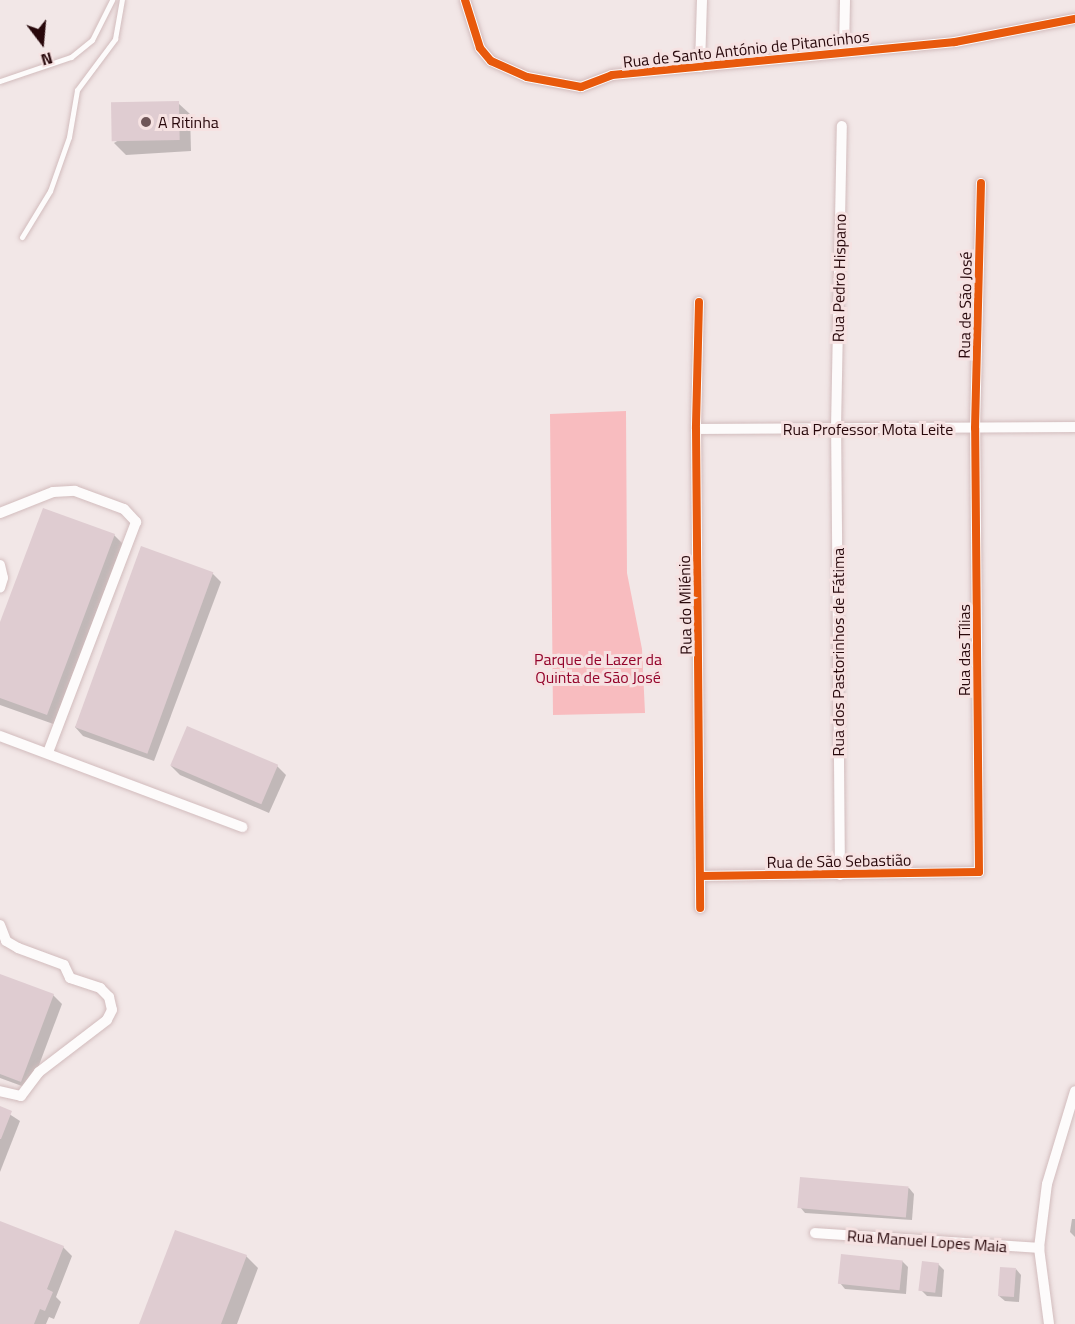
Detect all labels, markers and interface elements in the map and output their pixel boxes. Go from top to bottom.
north arrow [12,12,72,72]
street label: Rua de Santo António de Pitancinhos [622,27,870,71]
text: N [38,46,56,72]
place label: A Ritinha [158,112,219,132]
marker: A Ritinha [139,115,153,129]
street label: Rua Pedro Hispano [828,214,850,342]
street label: Rua de São José [954,251,976,359]
street label: Rua Professor Mota Leite [783,419,953,439]
street label: Rua dos Pastorinhos de Fátima [828,548,848,756]
street label: Rua do Milénio [675,555,695,655]
street label: Rua das Tílias [954,604,974,696]
park label: Parque de Lazer da Quinta de São José [534,649,662,687]
street label: Rua de São Sebastião [766,850,912,872]
street label: Rua Manuel Lopes Maia [846,1226,1008,1256]

